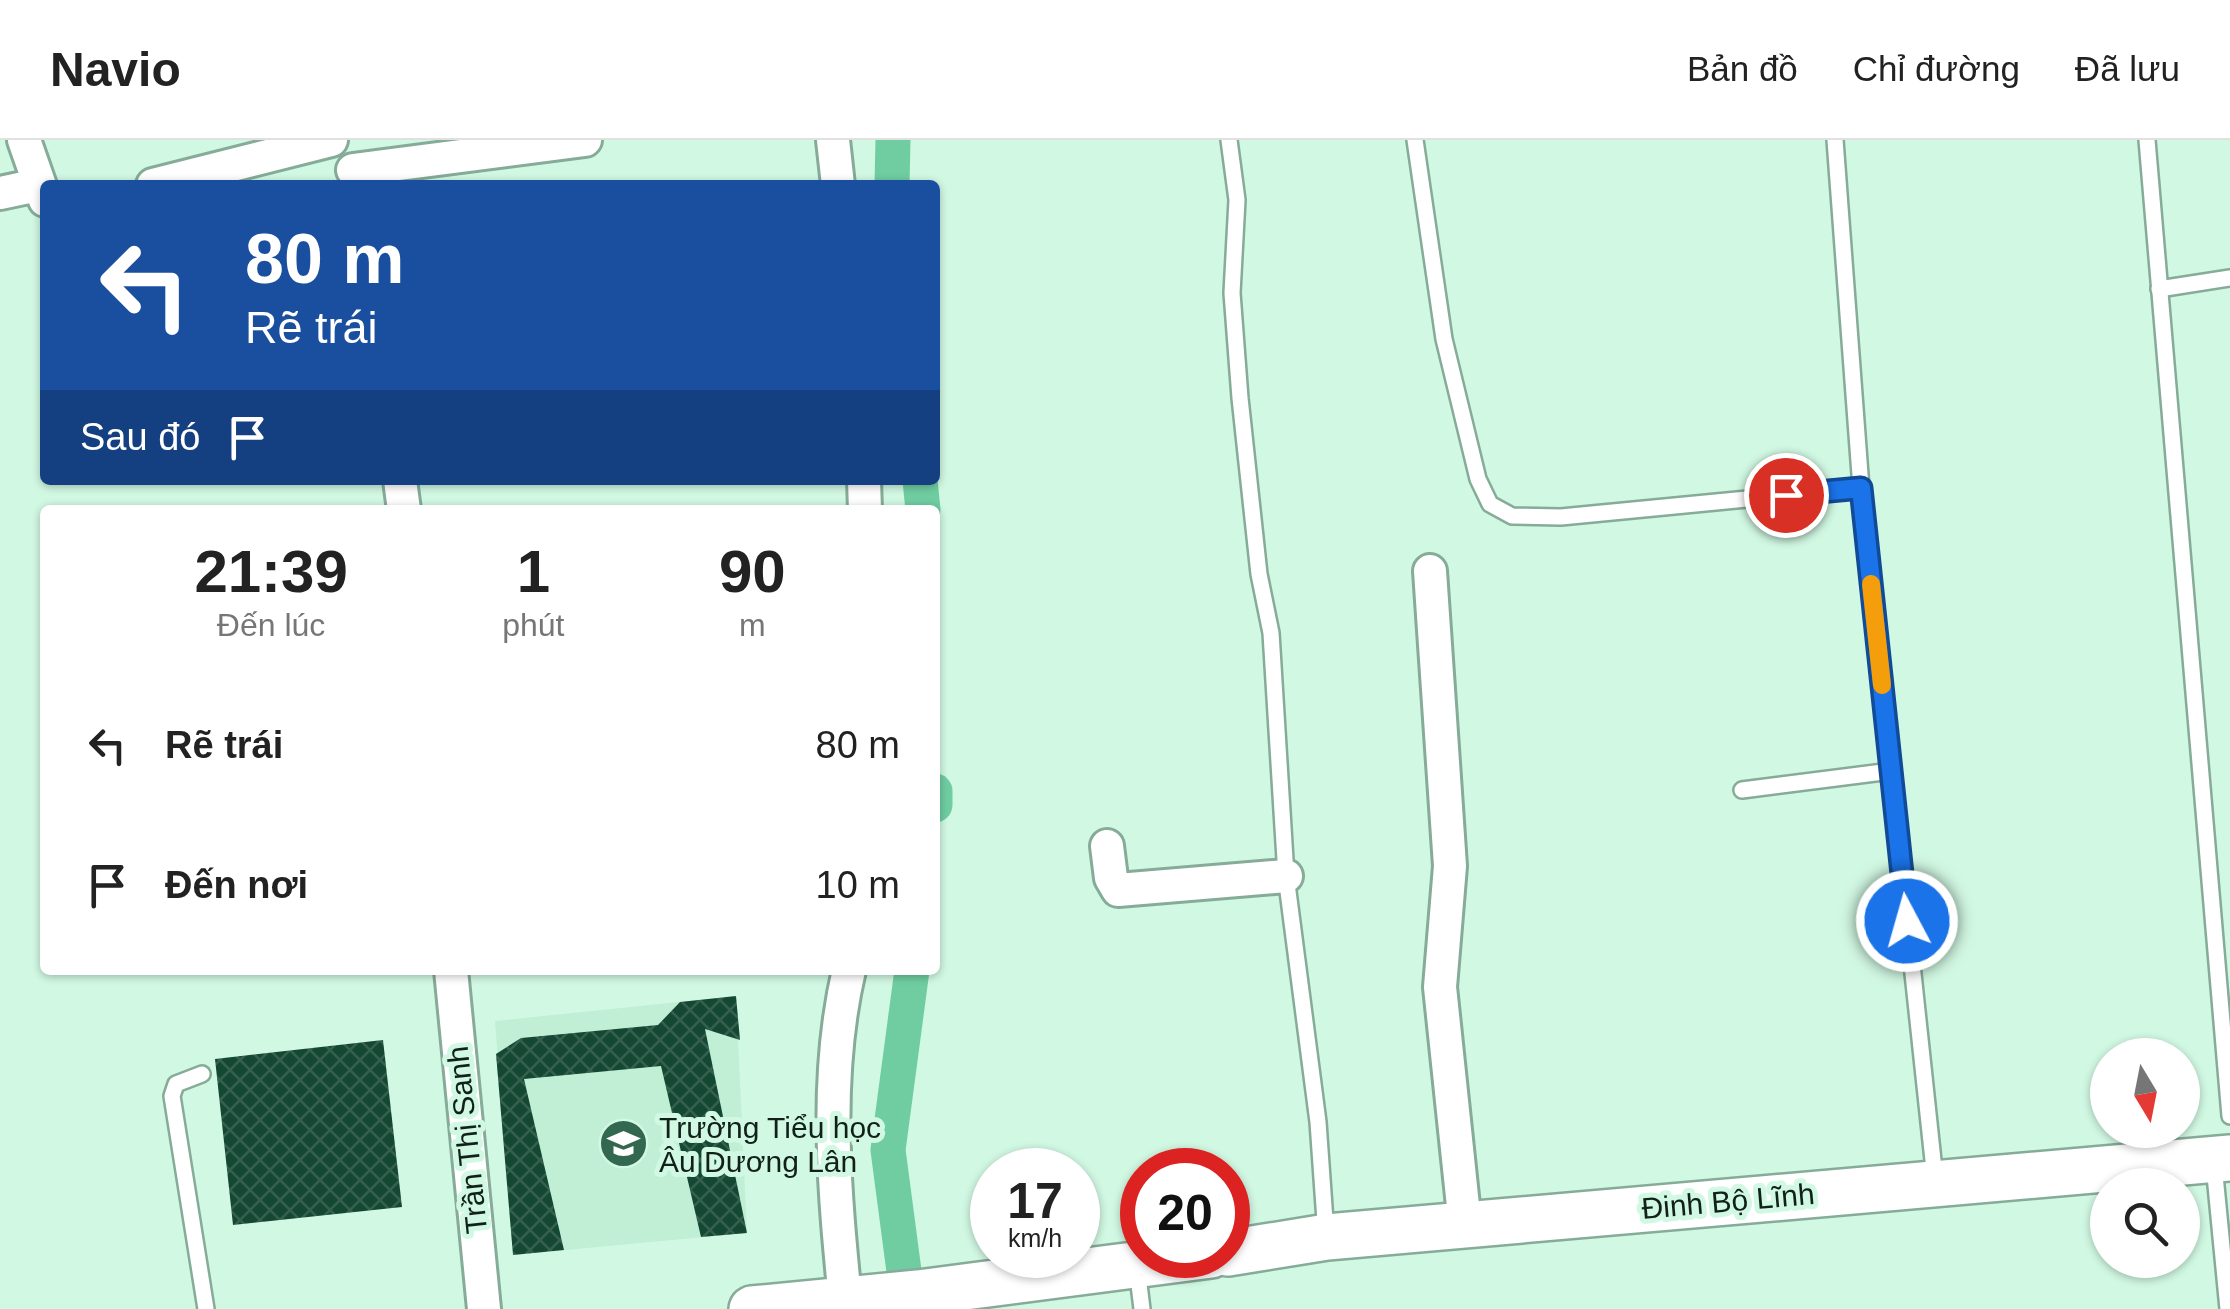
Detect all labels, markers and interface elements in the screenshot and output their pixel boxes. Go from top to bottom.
text: Navio [50,43,181,96]
text: Bản đồ [1687,49,1798,88]
text: Chỉ đường [1853,49,2020,88]
text: Đã lưu [2075,49,2180,88]
icon: left [80,220,210,350]
text: 80 m [245,220,405,298]
text: Rẽ trái [245,302,378,353]
icon: arrive [220,410,275,465]
text: Sau đó [80,416,200,458]
pin [1744,453,1829,538]
icon: arrive [1759,468,1814,523]
text: 21:39 [194,538,348,605]
text: 1 [517,538,550,605]
text: 90 [719,538,786,605]
text: Đến lúc [217,607,325,643]
text: phút [502,607,565,643]
text: m [739,607,766,643]
icon: left [80,718,135,773]
text: Rẽ trái [165,724,283,766]
text: 80 m [816,724,900,766]
icon: arrive [80,858,135,913]
text: Đến nơi [165,864,308,906]
text: 10 m [816,864,900,906]
position arrow [1855,869,1959,973]
north arrow [2090,1038,2200,1148]
map controls [2090,1038,2200,1278]
street label: Trần Thị Sanh [441,1045,493,1235]
place label: Trường Tiểu học Âu Dương Lân [659,1111,881,1178]
school or university icon: Trường Tiểu học Âu Dương Lân [598,1118,650,1170]
speed limit sign: 20 [1120,1148,1250,1278]
button: search [2090,1168,2200,1278]
text: 17 [1007,1173,1063,1229]
street label: Đinh Bộ Lĩnh [1640,1177,1816,1225]
text: km/h [1008,1224,1062,1252]

